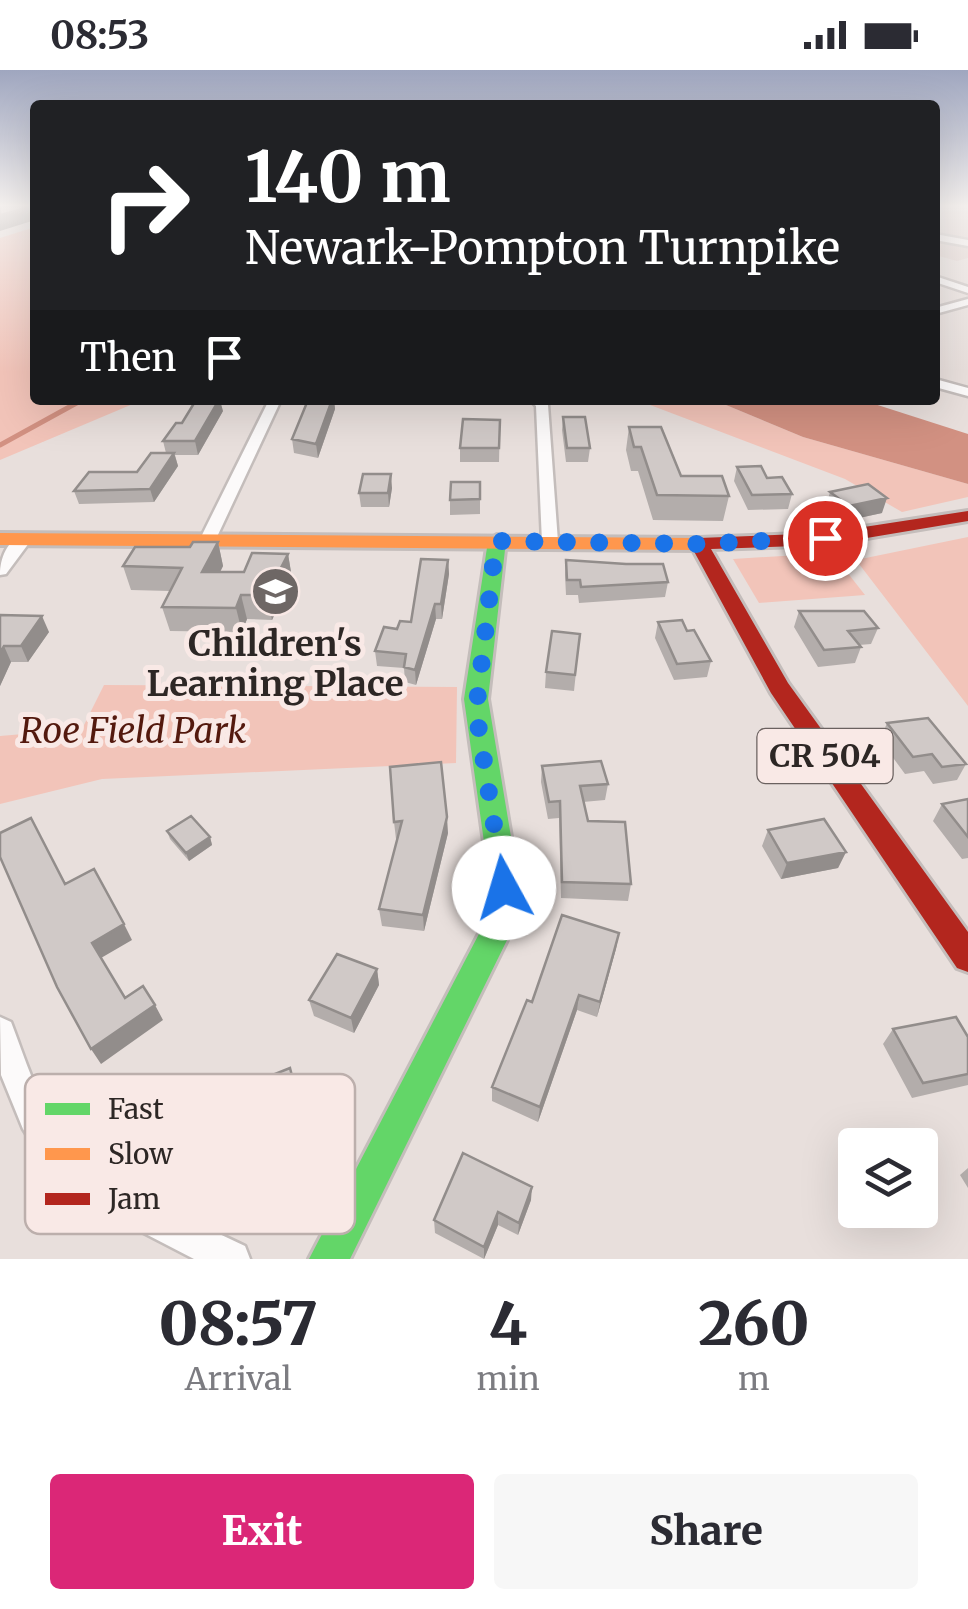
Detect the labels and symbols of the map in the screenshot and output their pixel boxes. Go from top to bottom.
pin [783,496,868,581]
school or university icon: Children's Learning Place [249,566,301,618]
place label: Children's Learning Place [146,622,404,706]
park label: Roe Field Park [20,709,246,753]
road number: CR 504 [758,729,892,783]
position arrow [452,836,556,940]
legend [25,1074,355,1234]
text: Fast [108,1091,164,1127]
text: Slow [108,1136,173,1172]
text: Jam [107,1181,161,1217]

